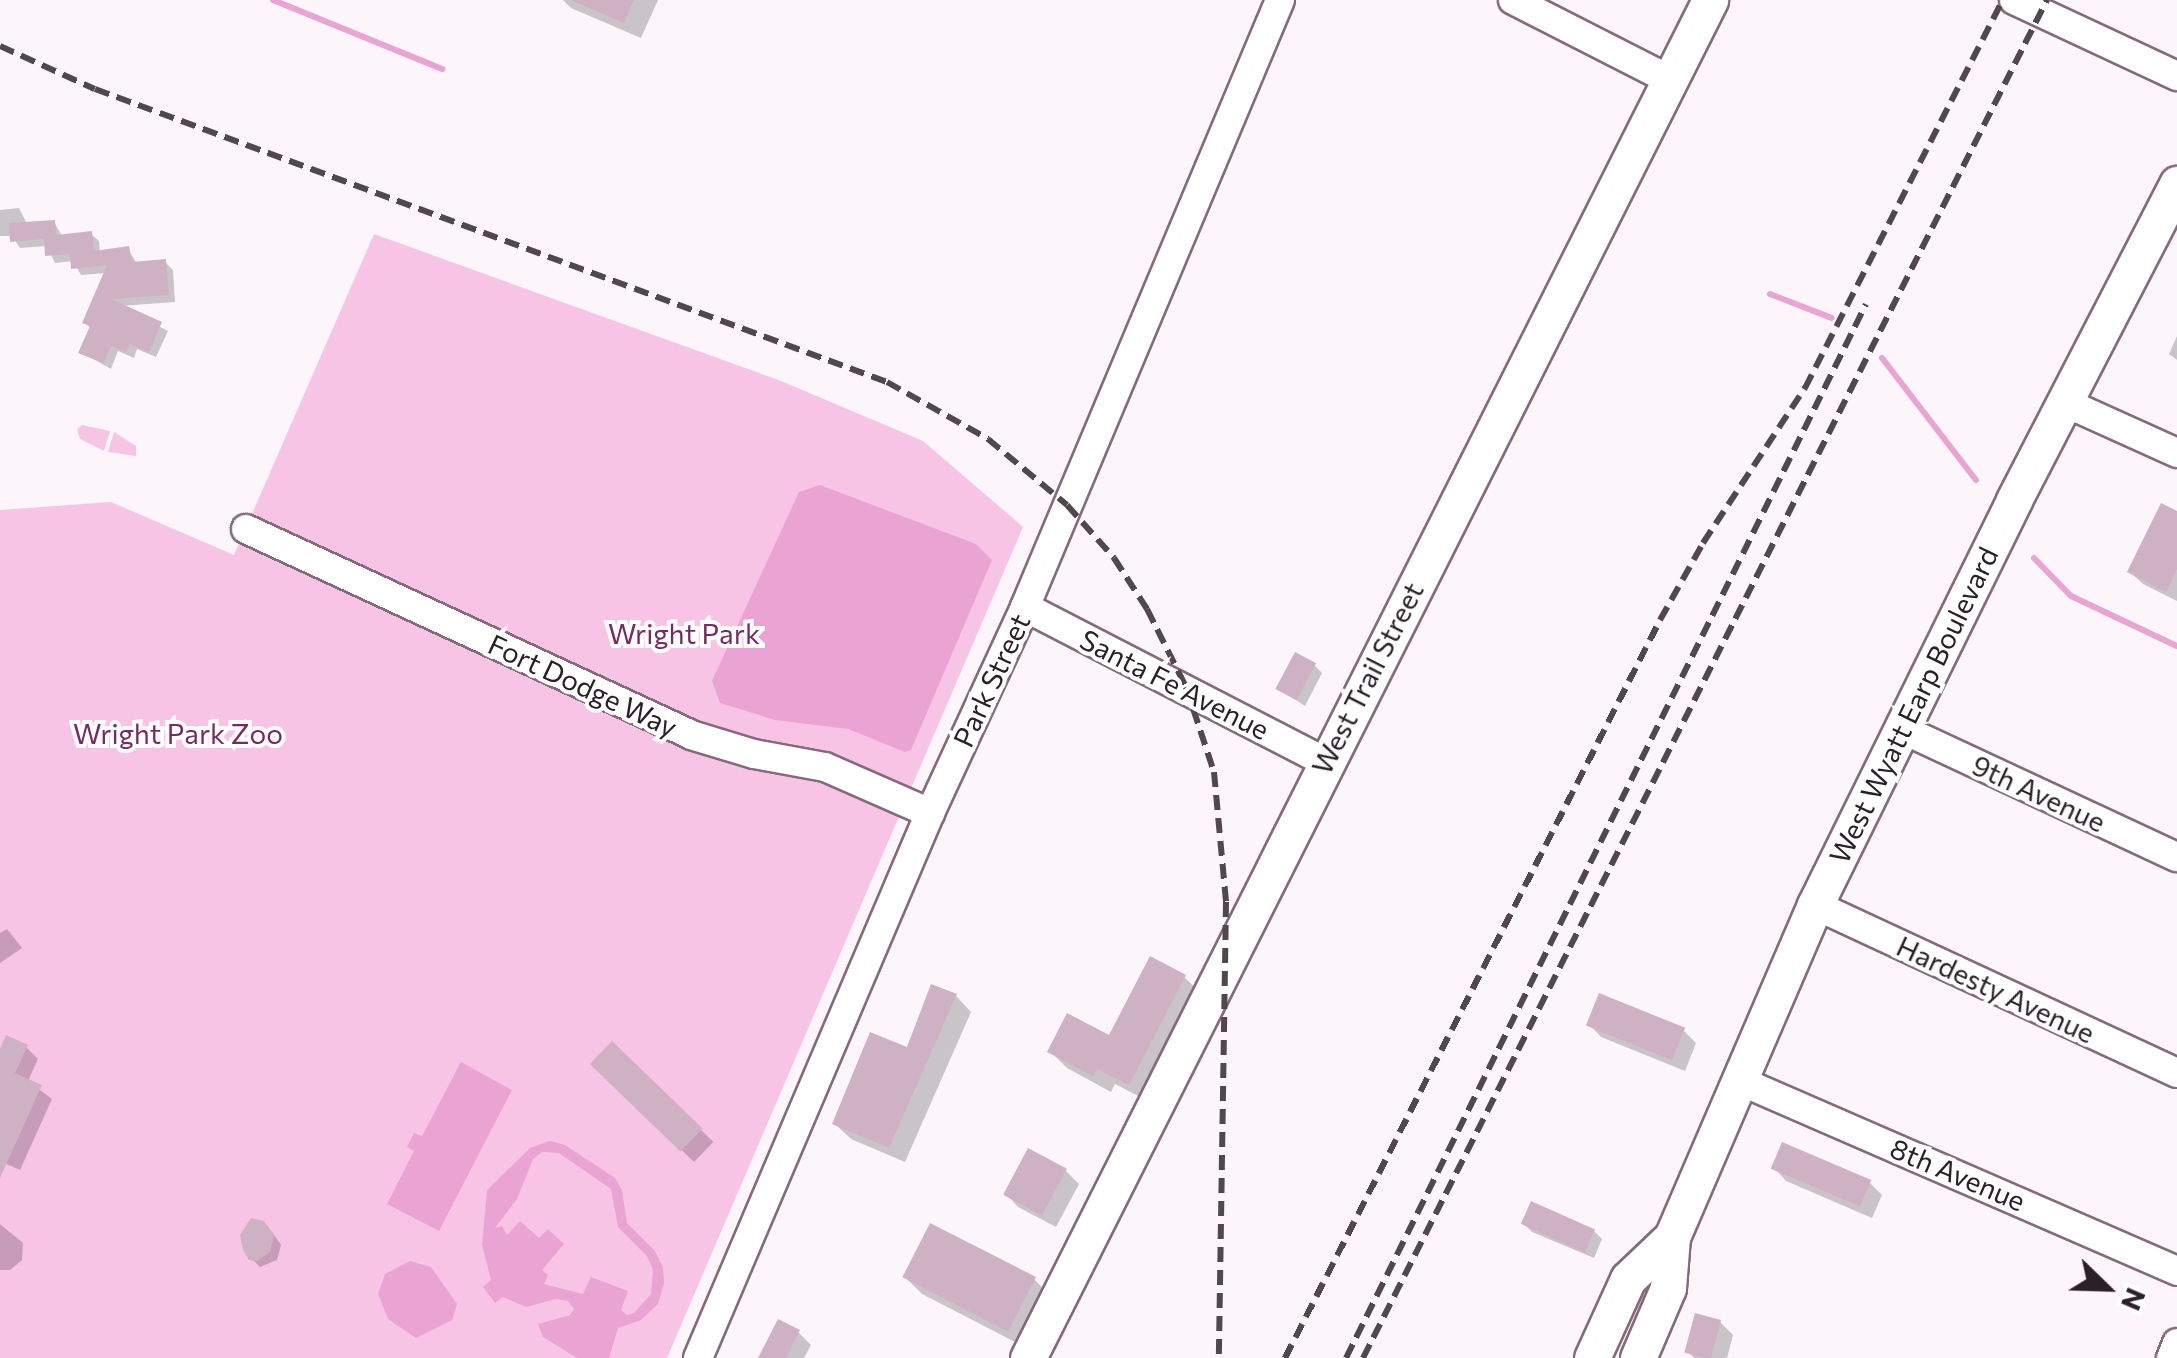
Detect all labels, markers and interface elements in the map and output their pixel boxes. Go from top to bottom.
street label: West Wyatt Earp Boulevard [1822,541,2004,869]
street label: West Trail Street [1304,576,1430,780]
street label: Park Street [946,608,1036,752]
park label: Wright Park [608,616,760,650]
street label: Santa Fe Avenue [1075,622,1275,746]
street label: Fort Dodge Way [483,627,683,743]
park label: Wright Park Zoo [73,716,283,750]
street label: 9th Avenue [1967,748,2111,838]
street label: Hardesty Avenue [1892,928,2100,1050]
street label: 8th Avenue [1886,1131,2030,1217]
north arrow [2057,1238,2157,1338]
text: N [2115,1283,2154,1316]

